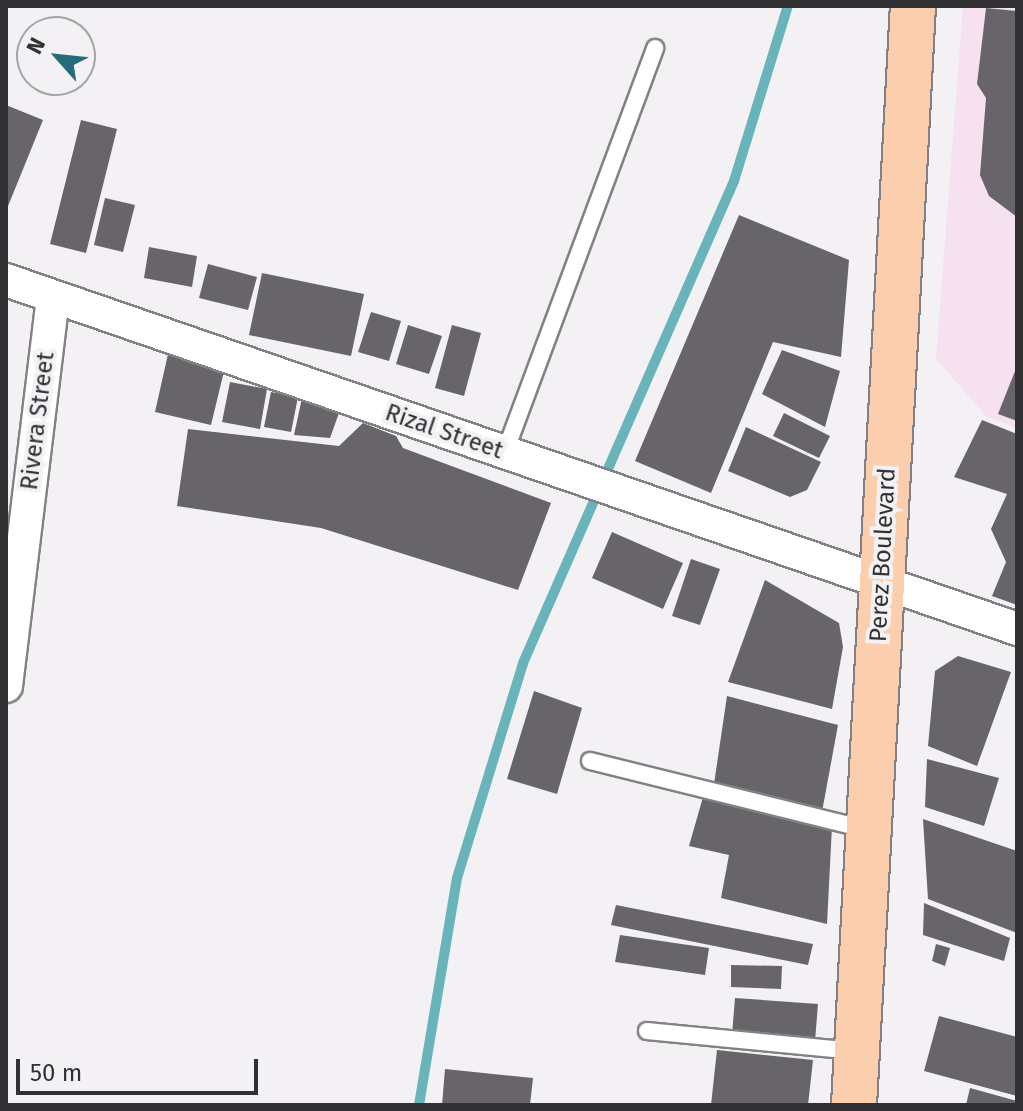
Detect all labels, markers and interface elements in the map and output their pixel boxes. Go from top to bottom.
north arrow [16,16,96,96]
text: N [21,33,51,58]
street label: Rivera Street [15,350,61,492]
street label: Rizal Street [381,398,507,466]
street label: Perez Boulevard [864,467,902,643]
scale bar [20,1043,262,1093]
text: 50 m [30,1059,82,1087]

